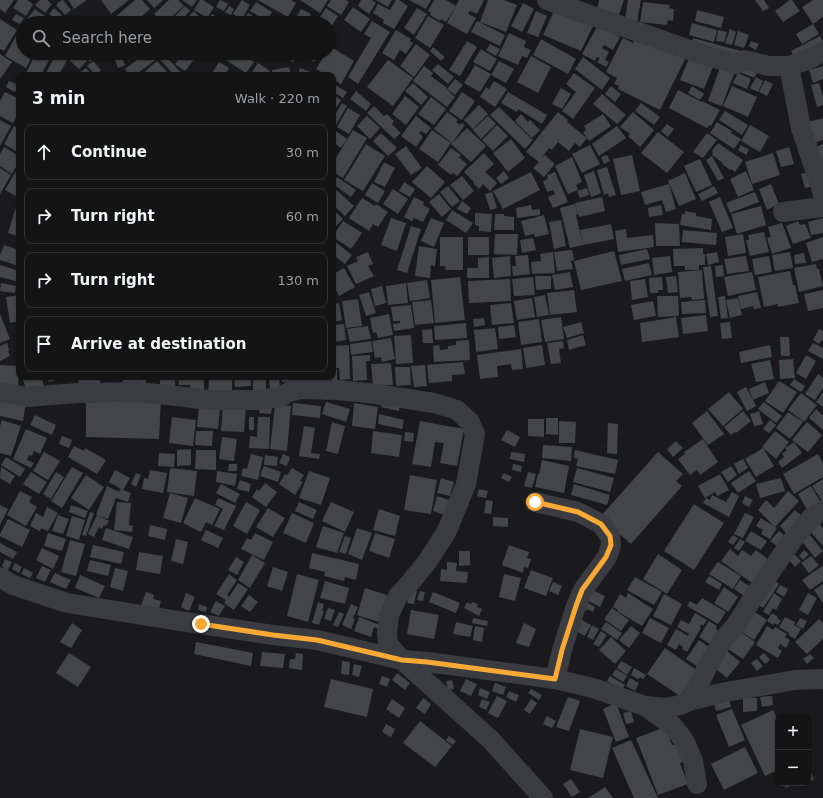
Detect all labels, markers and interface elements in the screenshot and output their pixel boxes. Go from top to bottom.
search box [16,16,336,60]
icon: search [30,27,52,49]
text: Search here [62,29,152,47]
text: 3 min [32,88,85,108]
text: Walk · 220 m [235,91,320,106]
icon: ahead [33,141,55,163]
text: Continue [71,143,147,161]
text: 30 m [286,145,319,160]
icon: right [33,205,55,227]
text: Turn right [71,207,155,225]
text: 60 m [286,209,319,224]
icon: right [33,269,55,291]
text: Turn right [71,271,155,289]
text: 130 m [277,273,319,288]
icon: arrive [33,333,55,355]
text: Arrive at destination [71,335,246,353]
route start [526,493,544,511]
route end [192,615,210,633]
map controls [775,714,811,786]
button: + [775,714,811,750]
button: − [775,750,811,786]

